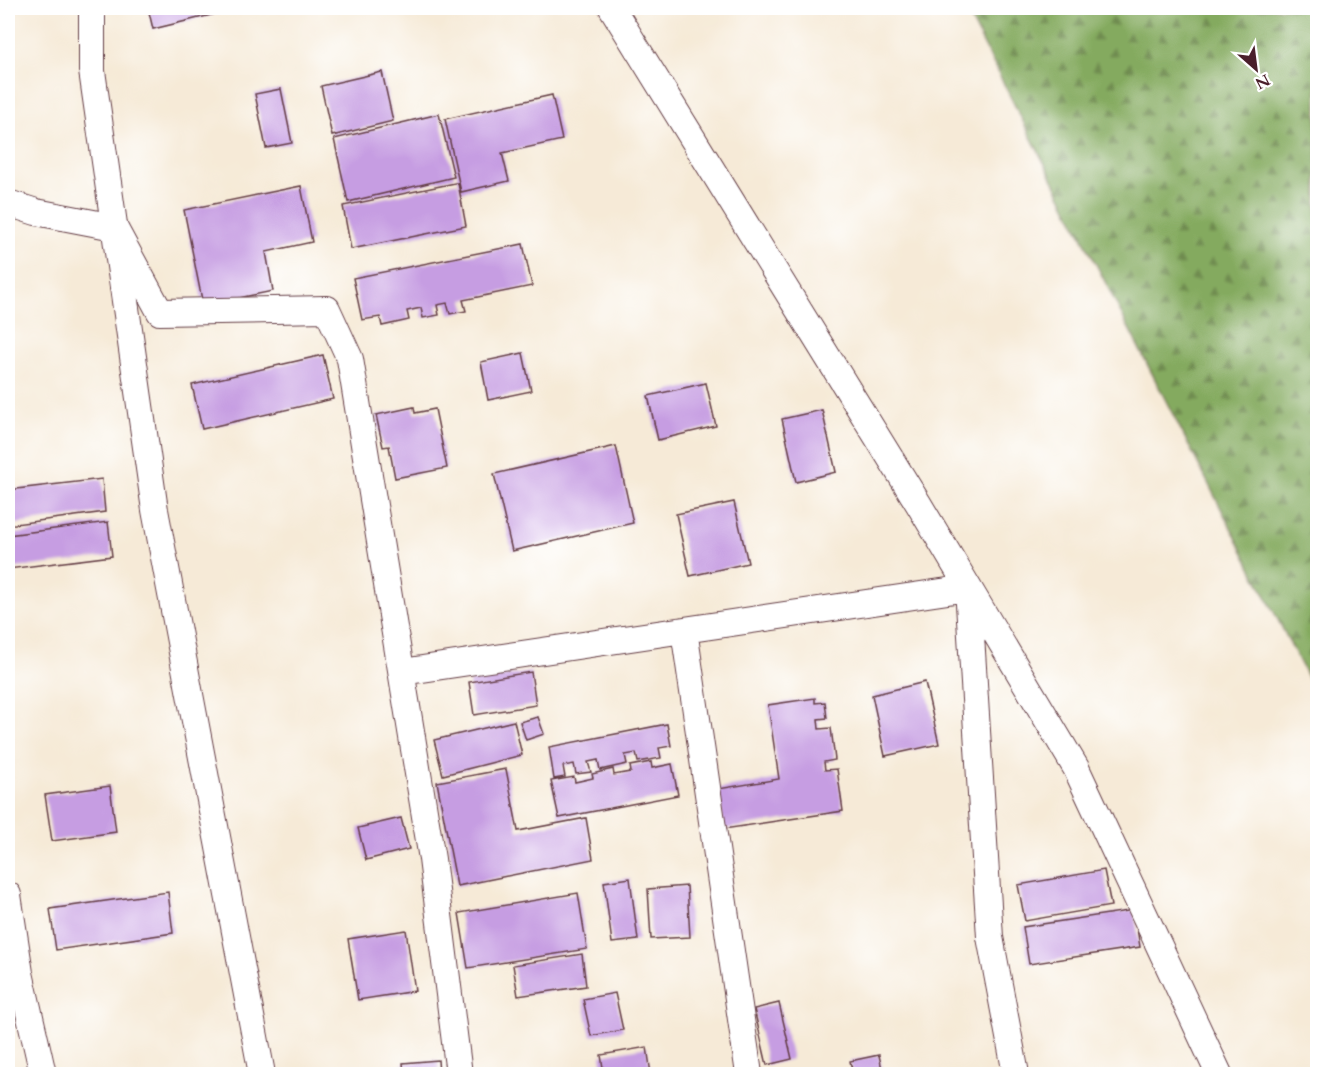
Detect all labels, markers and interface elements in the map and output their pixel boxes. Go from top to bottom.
north arrow [1226,39,1286,99]
text: N [1251,68,1274,94]

